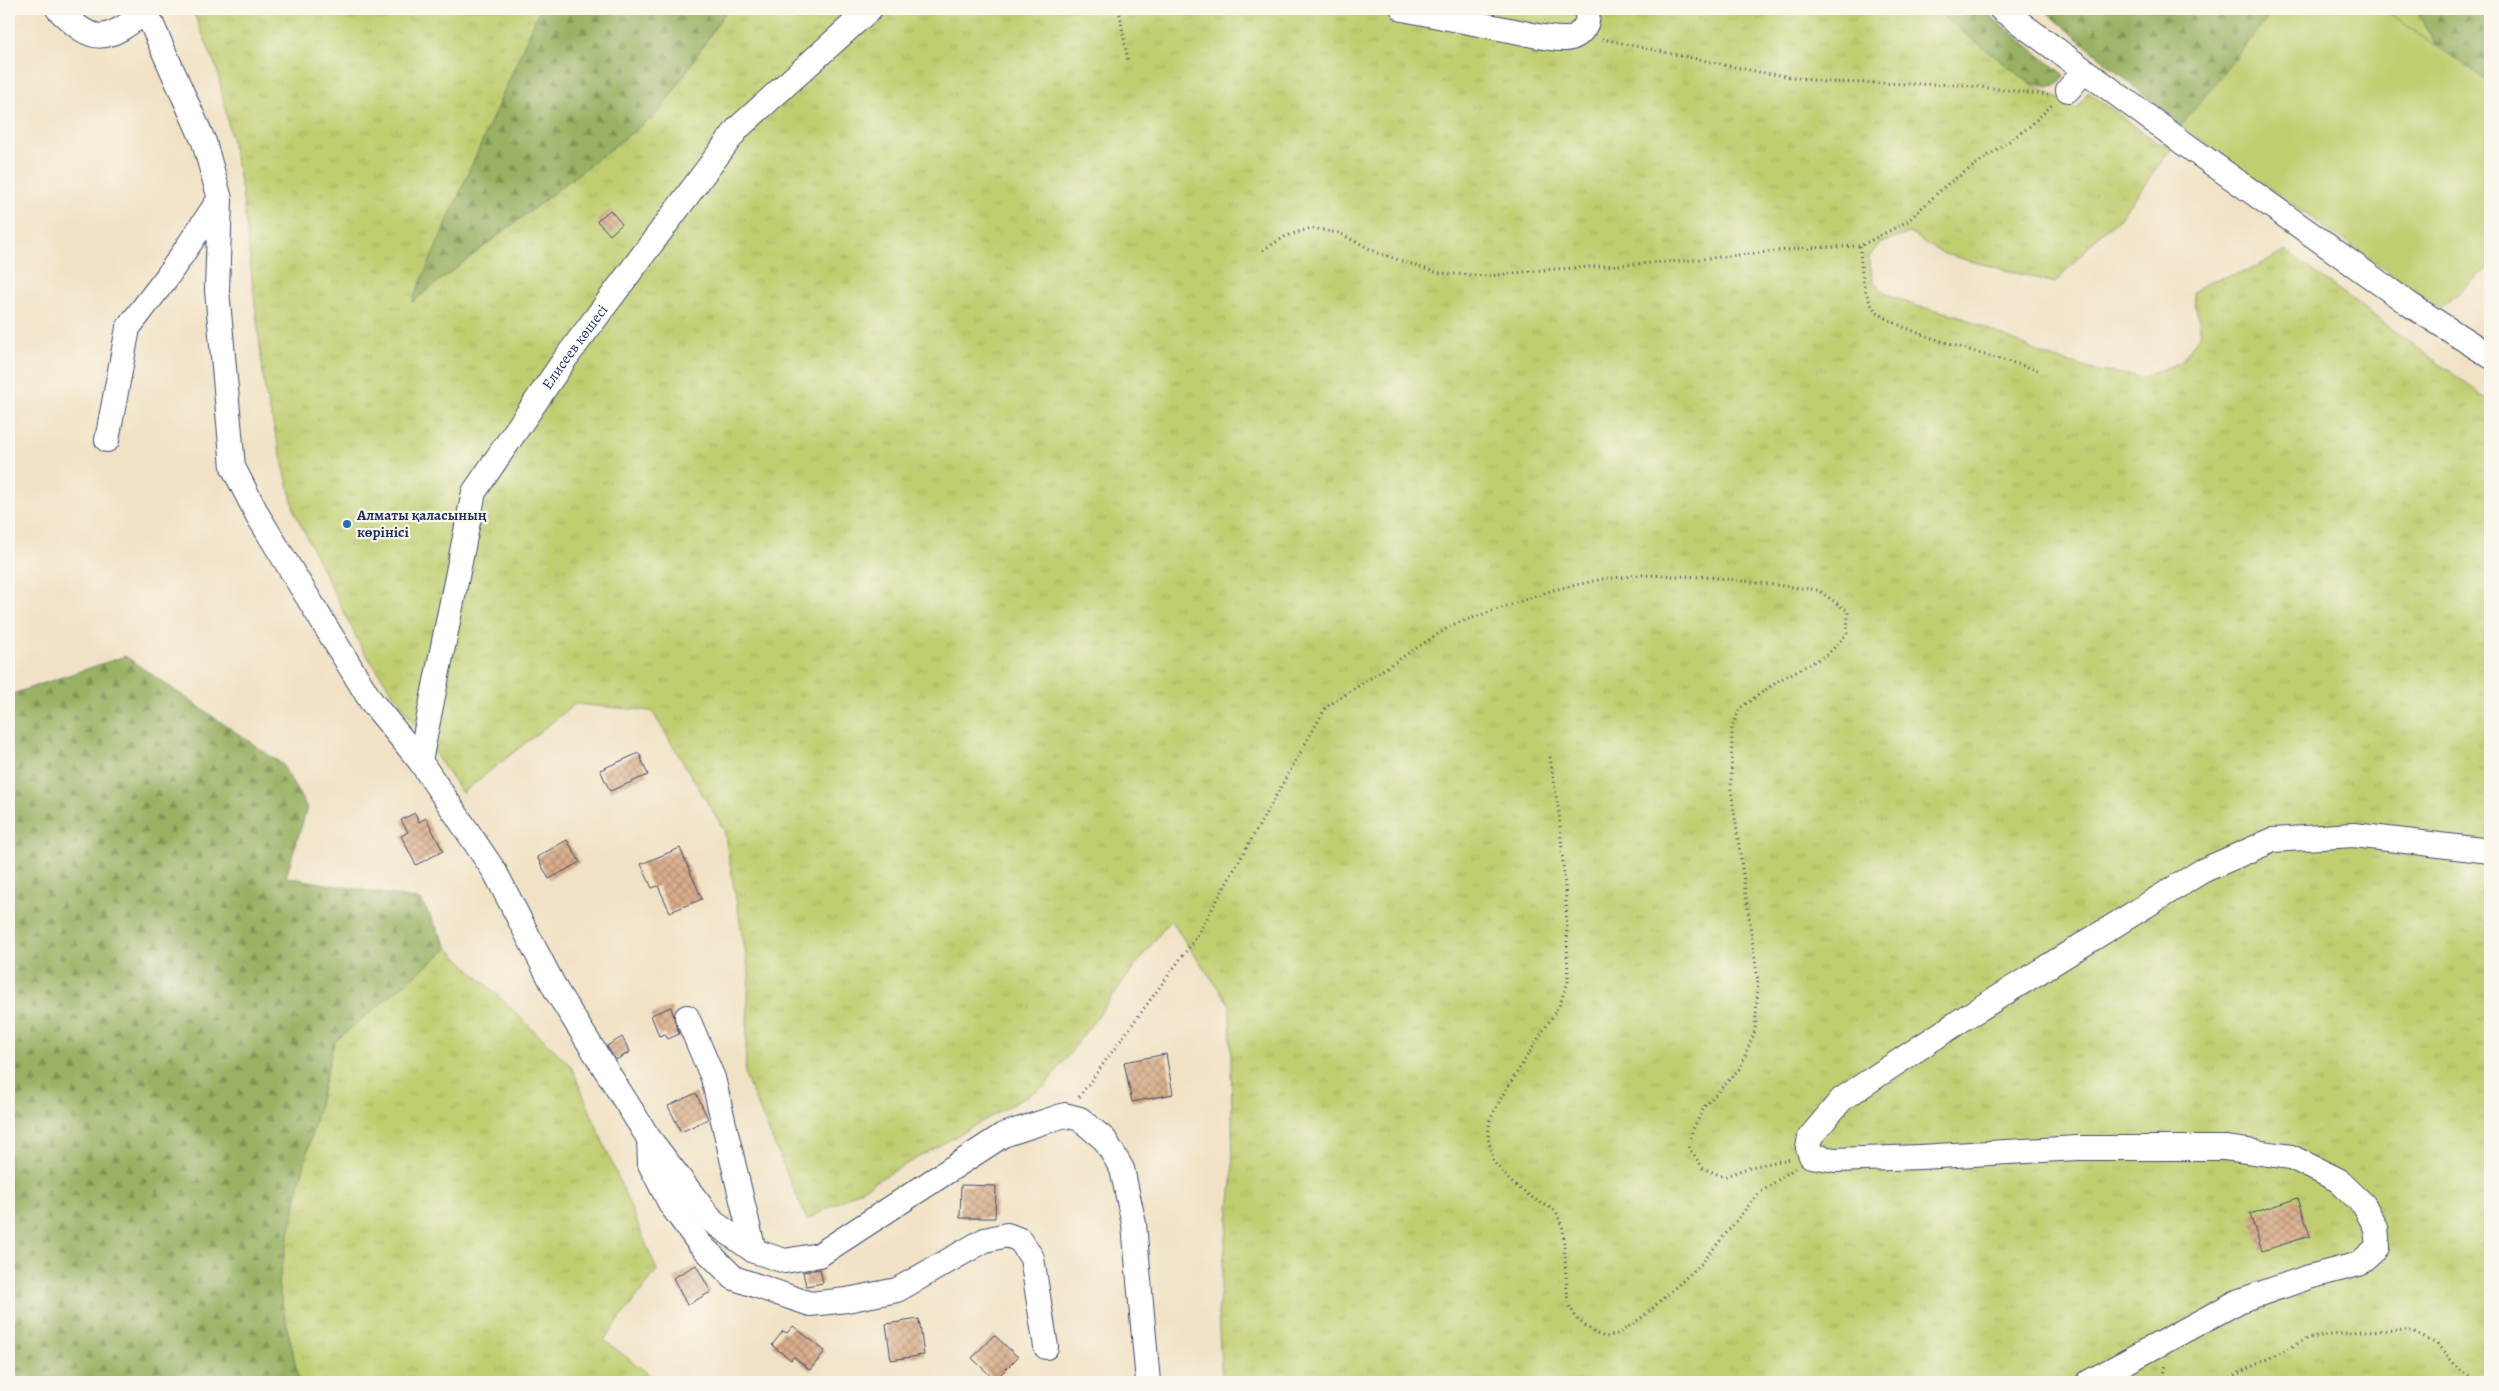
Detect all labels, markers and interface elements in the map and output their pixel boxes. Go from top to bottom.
street label: Елисеев көшесі [537,300,612,393]
place label: Алматы қаласының көрінісі [356,505,487,542]
marker: Алматы қаласының көрінісі [341,518,353,530]

